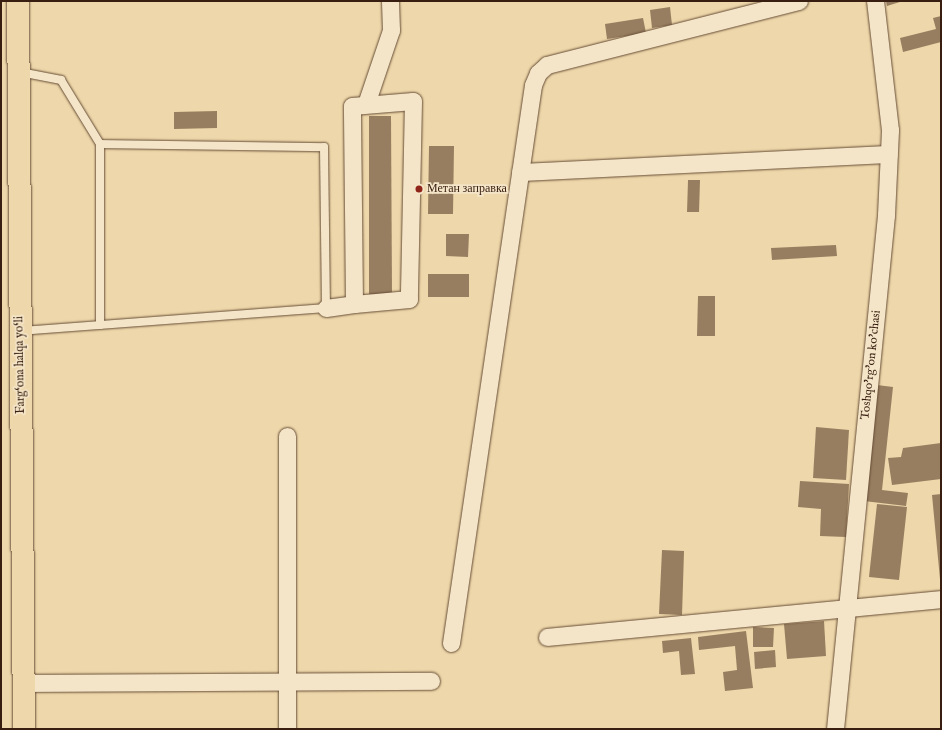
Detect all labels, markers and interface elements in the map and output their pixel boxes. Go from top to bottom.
place label: Метан заправка [427,182,507,196]
marker: Метан заправка [414,184,424,194]
street label: Toshqo'rg'on ko'chasi [858,309,884,421]
street label: Farg‘ona halqa yo‘li [12,316,28,414]

